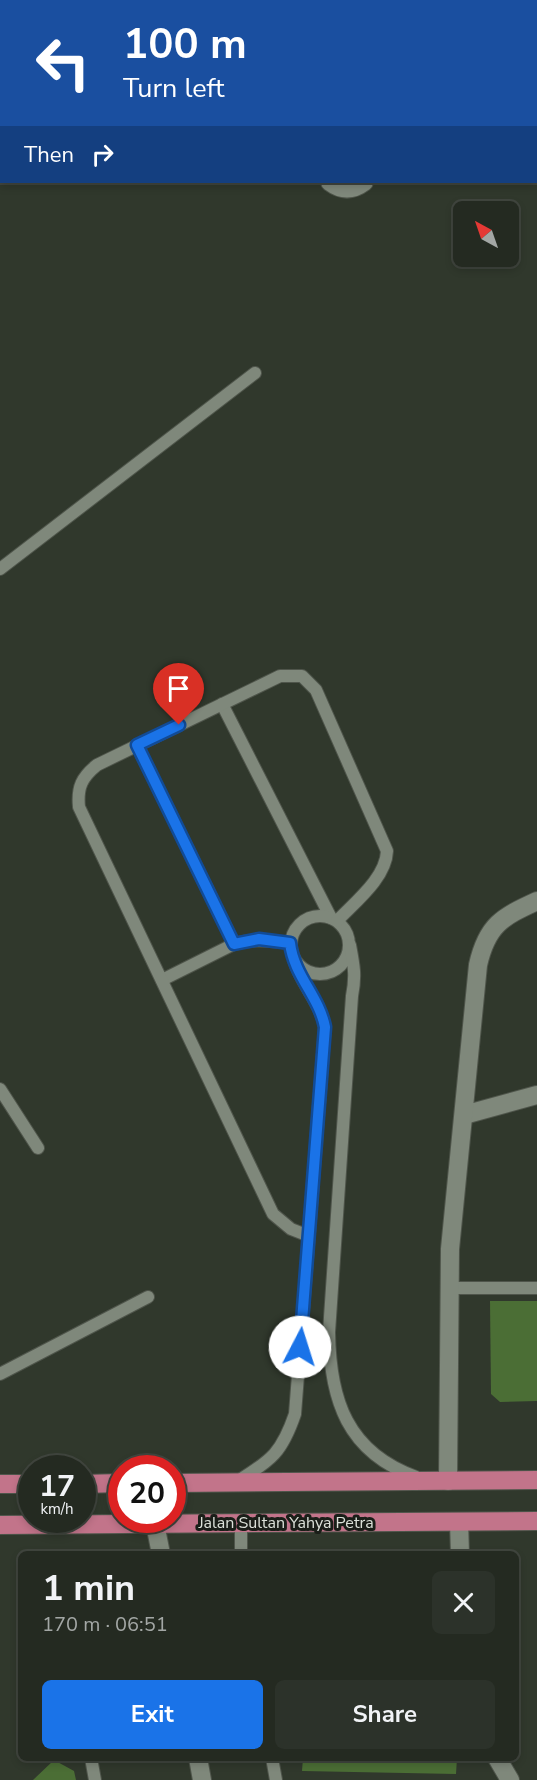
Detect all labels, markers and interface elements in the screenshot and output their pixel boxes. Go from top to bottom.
text: 100 m [123,16,247,73]
icon: left [24,24,102,102]
text: Turn left [123,70,224,107]
icon: right [86,138,119,171]
text: Then [24,140,74,170]
north arrow [453,201,519,267]
map controls [453,201,519,267]
pin [153,663,204,725]
icon: arrive [162,672,195,705]
position arrow [268,1315,332,1379]
speed limit sign: 20 [108,1455,186,1533]
text: 17 [39,1466,75,1507]
text: km/h [40,1499,74,1519]
street label: Jalan Sultan Yahya Petra [197,1512,374,1534]
text: 1 min [42,1564,135,1613]
button: close [432,1571,495,1634]
text: 170 m · 06:51 [42,1611,168,1638]
button: Exit [42,1680,263,1749]
button: Share [275,1680,495,1749]

